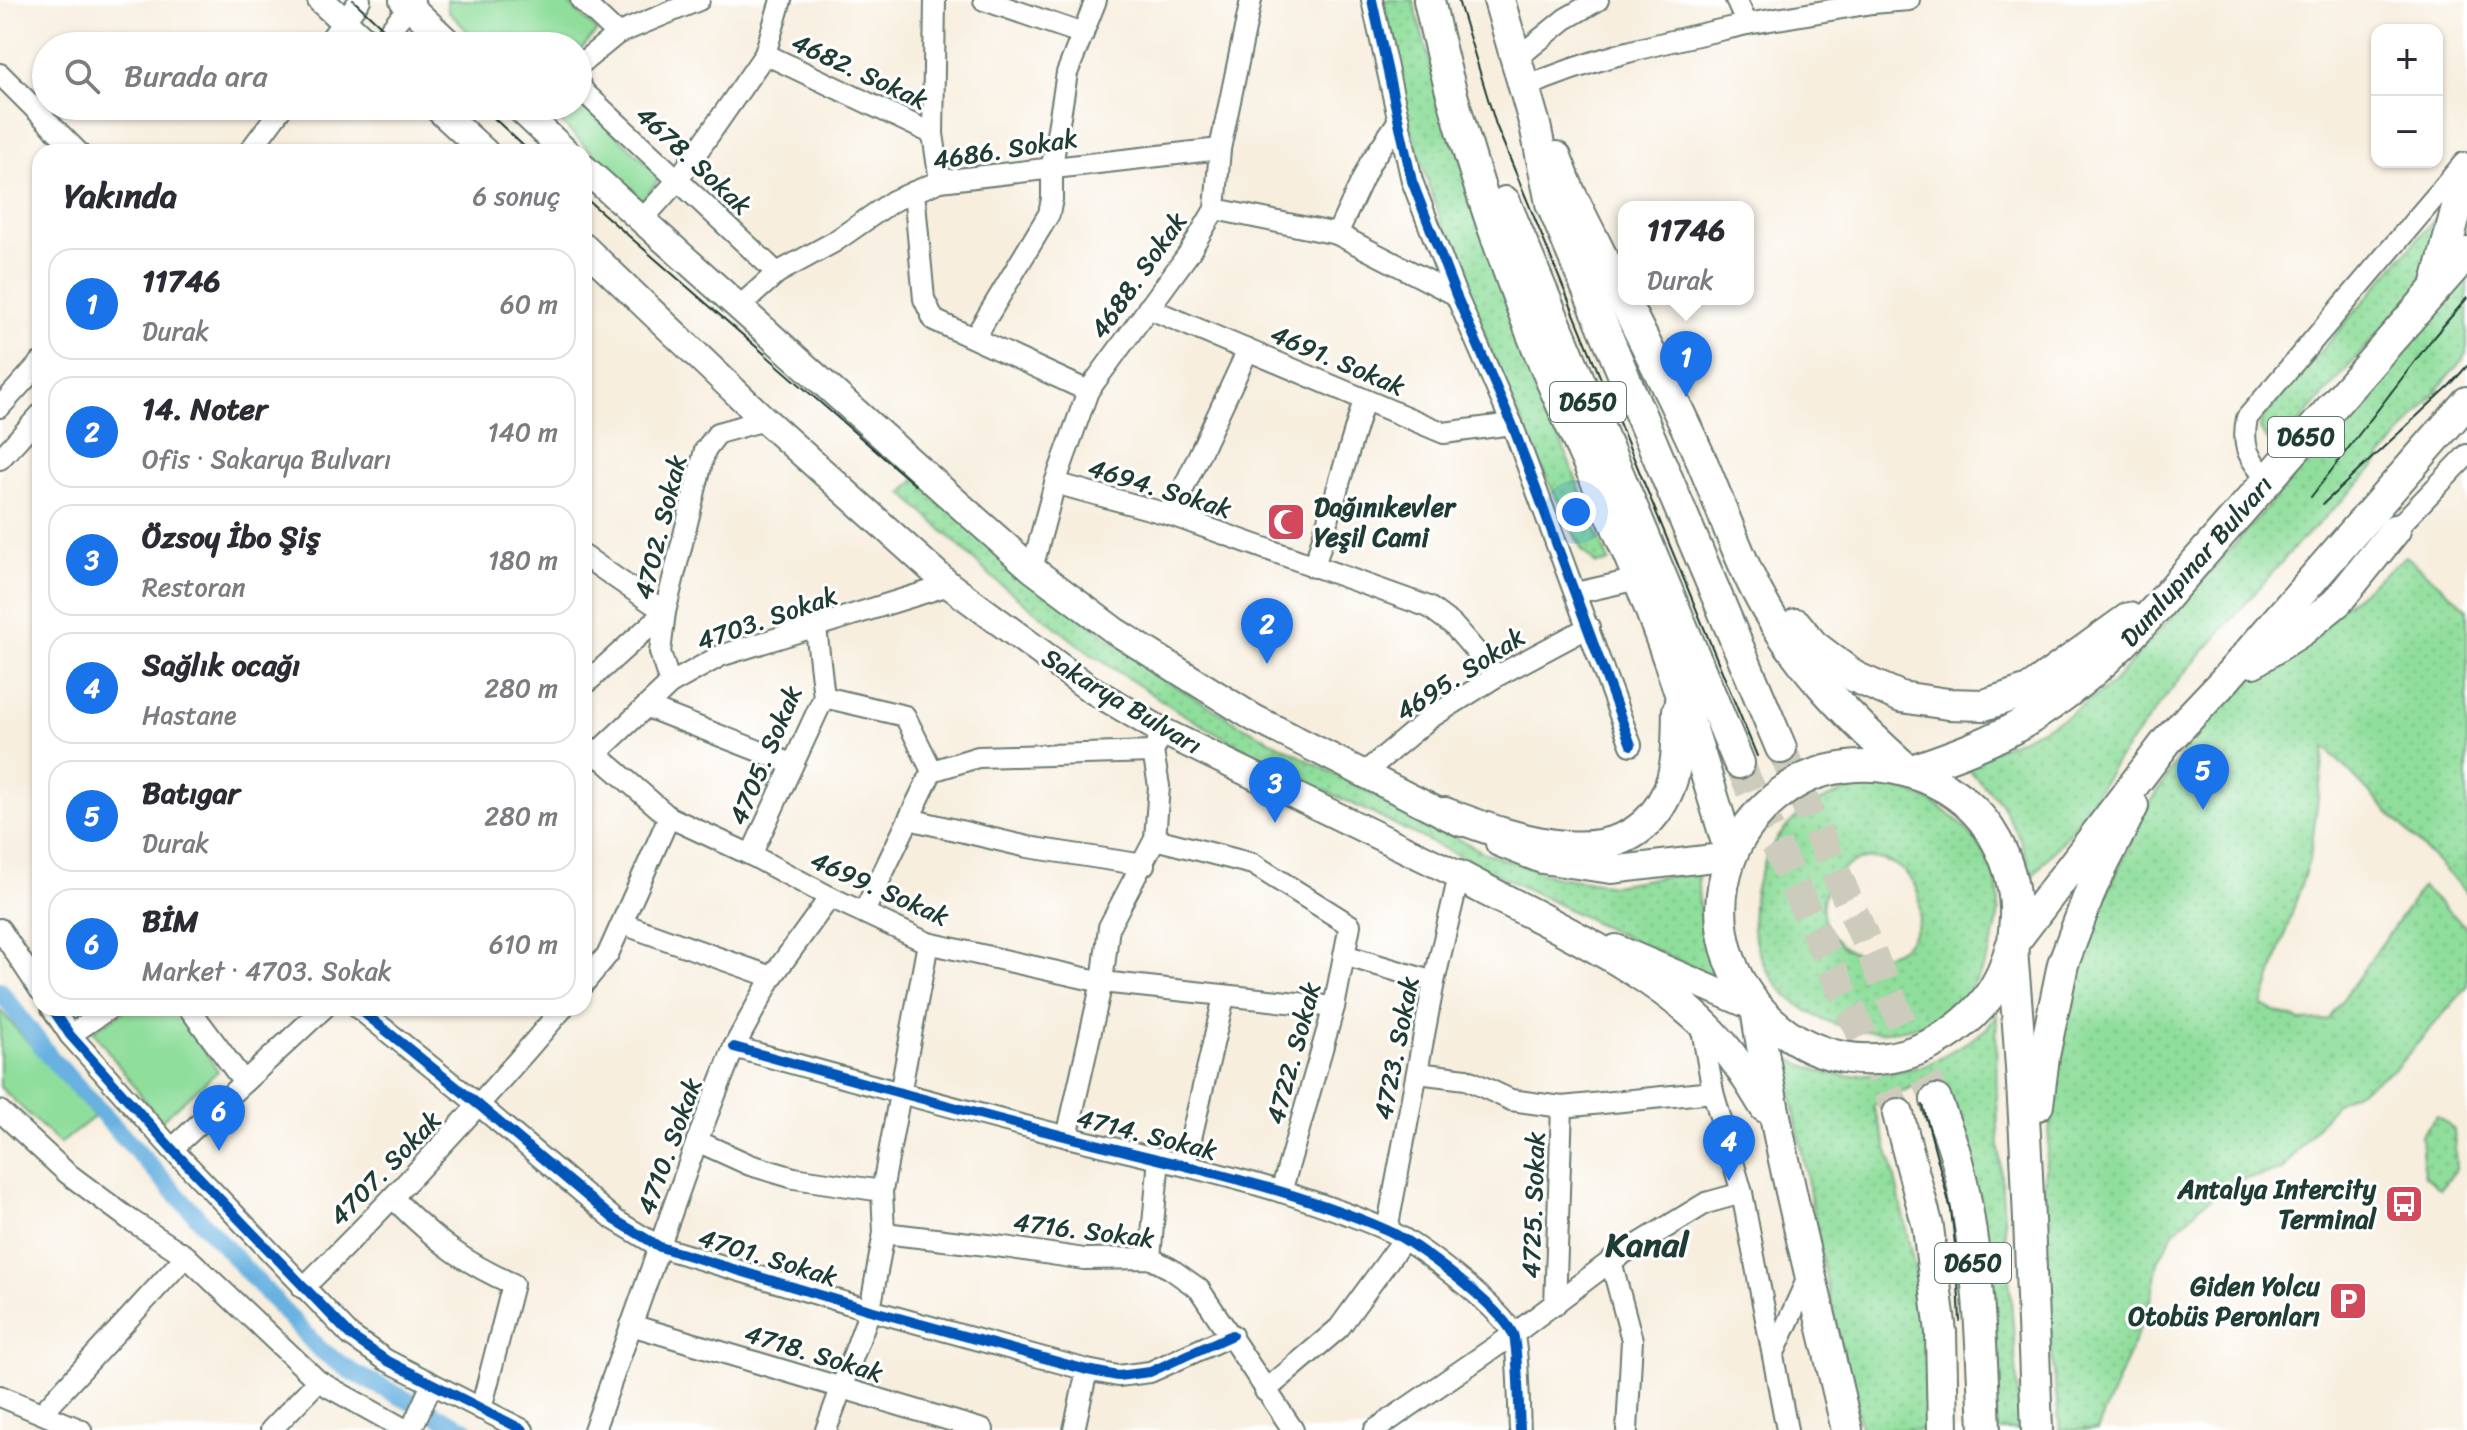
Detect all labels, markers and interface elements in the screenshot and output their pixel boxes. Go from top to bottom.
street label: 4682. Sokak [784,19,936,123]
map controls [2371,24,2443,168]
button: + [2371,24,2443,96]
search box [32,32,592,120]
text: Burada ara [124,49,267,103]
icon: search [60,54,104,98]
street label: 4678. Sokak [625,93,763,227]
button: − [2371,96,2443,168]
street label: 4686. Sokak [929,115,1081,183]
text: Yakında [64,166,177,226]
text: 6 sonuç [472,173,560,219]
street label: 4688. Sokak [1077,201,1199,348]
popup [1618,201,1754,305]
text: 11746 [1647,203,1725,257]
text: 11746 [142,254,221,308]
text: Durak [1647,257,1714,303]
text: 1 [86,281,98,327]
text: 60 m [500,281,558,327]
text: Durak [142,308,209,354]
street label: 4691. Sokak [1263,311,1413,409]
pin: 1 [1660,331,1712,397]
text: 14. Noter [142,382,267,436]
road number: D650 [1550,382,1626,422]
text: 2 [84,409,100,455]
text: 140 m [487,409,558,455]
road number: D650 [2268,417,2344,457]
text: Ofis · Sakarya Bulvarı [142,436,391,482]
street label: 4694. Sokak [1082,444,1238,532]
street label: 4702. Sokak [620,450,700,604]
street label: Dumlupınar Bulvarı [2107,464,2285,658]
place label: Dağınıkevler Yeşil Cami [1314,484,1457,560]
your location [1556,492,1596,532]
mosque icon: Dağınıkevler Yeşil Cami [1265,501,1307,543]
text: Özsoy İbo Şiş [142,510,320,564]
text: 3 [85,537,99,583]
text: 180 m [488,537,558,583]
text: Restoran [142,564,245,610]
street label: 4703. Sokak [690,572,844,664]
pin: 2 [1241,598,1293,664]
street label: 4695. Sokak [1386,614,1535,734]
street label: Sakarya Bulvarı [1033,635,1211,767]
text: Sağlık ocağı [142,638,300,692]
text: 4 [84,665,100,711]
text: 280 m [484,665,558,711]
street label: 4705. Sokak [715,678,815,832]
text: Hastane [142,692,236,738]
pin: 5 [2177,744,2229,810]
pin: 3 [1249,757,1301,823]
text: Batıgar [142,766,240,820]
text: 5 [84,793,100,839]
text: 280 m [484,793,558,839]
text: Durak [142,820,209,866]
street label: 4699. Sokak [803,837,957,939]
text: BİM [142,894,198,948]
text: 6 [85,921,99,967]
text: 610 m [489,921,558,967]
text: Market · 4703. Sokak [142,948,392,994]
street label: 4723. Sokak [1360,972,1432,1124]
street label: 4722. Sokak [1252,976,1334,1129]
street label: 4710. Sokak [623,1071,715,1221]
pin: 6 [193,1085,245,1151]
street label: 4714. Sokak [1072,1094,1222,1174]
street label: 4707. Sokak [317,1099,453,1237]
pin: 4 [1703,1115,1755,1181]
street label: 4725. Sokak [1507,1131,1559,1279]
place label: Antalya Intercity Terminal [2177,1166,2378,1242]
bus stop icon: Antalya Intercity Terminal [2383,1183,2425,1225]
street label: 4716. Sokak [1011,1199,1157,1261]
street label: 4701. Sokak [693,1214,844,1300]
district label: Kanal [1605,1215,1690,1275]
road number: D650 [1935,1243,2011,1283]
place label: Giden Yolcu Otobüs Peronları [2128,1263,2321,1339]
parking icon: Giden Yolcu Otobüs Peronları [2327,1280,2369,1322]
street label: 4718. Sokak [739,1310,889,1396]

